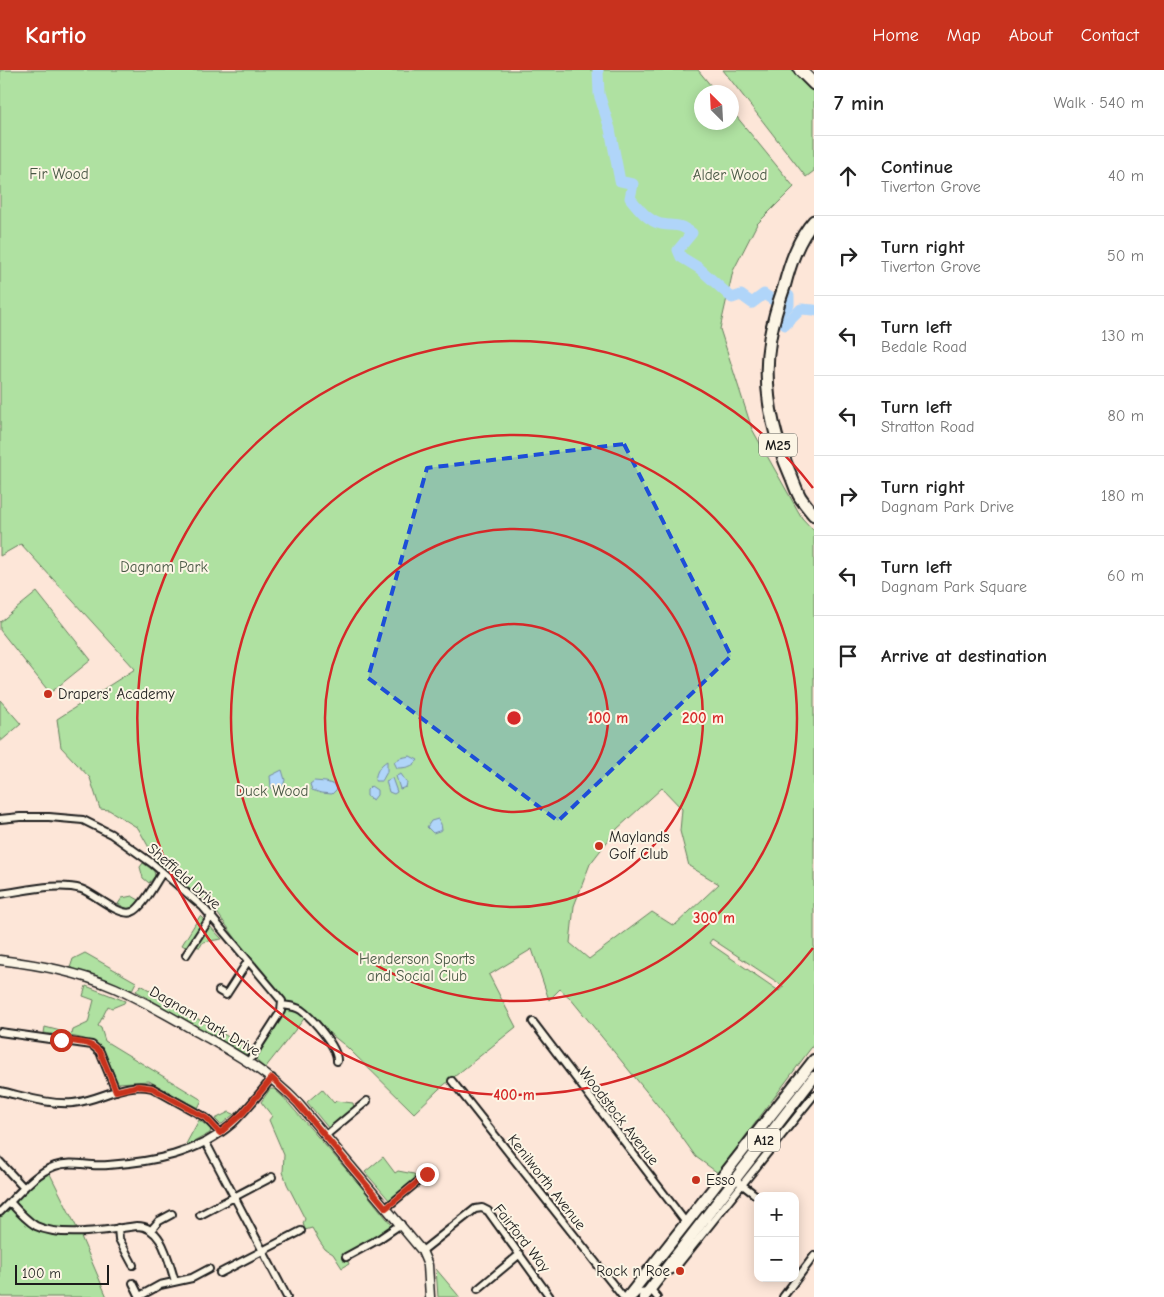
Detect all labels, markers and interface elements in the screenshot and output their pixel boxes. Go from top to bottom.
text: Kartio [25,21,87,49]
text: Home [872,25,919,46]
text: Map [947,25,981,46]
text: About [1009,25,1053,46]
text: Contact [1081,25,1139,46]
north arrow [694,85,739,130]
text: 7 min [834,91,884,115]
text: Walk · 540 m [1053,94,1144,112]
text: Continue [881,156,953,178]
icon: ahead [834,162,862,190]
park label: Fir Wood [29,165,89,183]
park label: Alder Wood [693,166,767,184]
text: 40 m [1108,167,1144,185]
text: Tiverton Grove [881,178,981,196]
text: Turn right [881,236,965,258]
icon: right [834,242,862,270]
text: 50 m [1107,247,1144,265]
text: Tiverton Grove [881,258,981,276]
text: Turn left [881,316,952,338]
icon: left [834,322,862,350]
text: 130 m [1101,327,1144,345]
text: Bedale Road [881,338,967,356]
text: Turn left [881,396,952,418]
icon: left [834,402,862,430]
text: 80 m [1107,407,1144,425]
text: Stratton Road [881,418,975,436]
road number: M25 [759,434,797,456]
text: Turn right [881,476,965,498]
icon: right [834,482,862,510]
text: 180 m [1101,487,1144,505]
text: Dagnam Park Drive [881,498,1014,516]
text: Turn left [881,556,952,578]
park label: Dagnam Park [120,558,208,576]
icon: left [834,562,862,590]
text: 60 m [1107,567,1144,585]
text: Dagnam Park Square [881,578,1027,596]
icon: arrive [834,642,862,670]
text: Arrive at destination [881,645,1047,667]
place label: Drapers' Academy [58,685,175,703]
marker: Drapers' Academy [42,688,54,700]
centre of rings [505,709,523,727]
text: 100 m [588,709,628,727]
text: 200 m [682,709,724,727]
park label: Duck Wood [236,782,308,800]
place label: Maylands Golf Club [609,828,670,863]
street label: Sheffield Drive [144,839,225,913]
marker: Maylands Golf Club [593,840,605,852]
text: 300 m [693,909,735,927]
park label: Henderson Sports and Social Club [359,950,475,985]
street label: Dagnam Park Drive [147,982,264,1060]
route start [50,1029,73,1052]
street label: Woodstock Avenue [575,1063,663,1169]
text: 400 m [493,1086,535,1104]
road number: A12 [748,1128,780,1152]
street label: Kenilworth Avenue [504,1131,590,1234]
route end [416,1163,439,1186]
place label: Esso [706,1171,735,1189]
marker: Esso [690,1174,702,1186]
map controls [754,1192,799,1282]
button: + [754,1192,799,1237]
street label: Fairford Way [490,1200,554,1276]
button: − [754,1237,799,1282]
scale bar [15,1262,109,1285]
place label: Rock n Roe [596,1262,670,1280]
text: 100 m [22,1265,61,1282]
marker: Rock n Roe [674,1265,686,1277]

